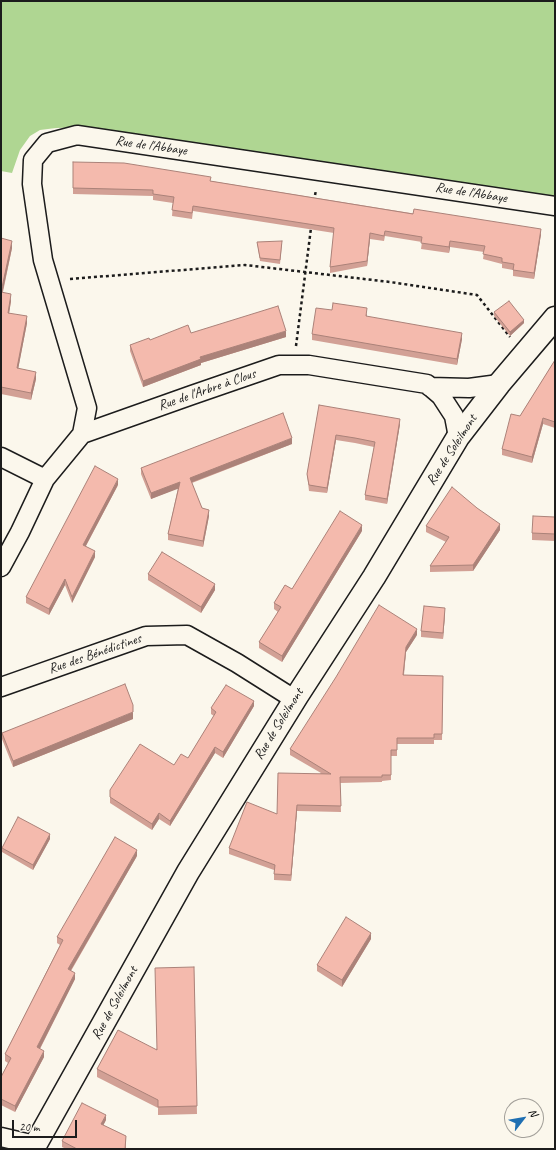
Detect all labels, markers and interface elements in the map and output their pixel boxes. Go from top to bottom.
street label: Rue de l'Abbaye [114,133,188,159]
street label: Rue de l'Abbaye [434,179,508,207]
street label: Rue de l'Arbre à Clous [156,365,258,415]
street label: Rue de Soleilmont [423,412,481,488]
street label: Rue des Bénédictines [46,630,144,678]
street label: Rue de Soleilmont [250,685,308,763]
street label: Rue de Soleilmont [88,964,142,1042]
north arrow [504,1098,544,1138]
text: N [526,1106,541,1119]
scale bar [14,1112,79,1138]
text: 20 m [19,1119,39,1135]

